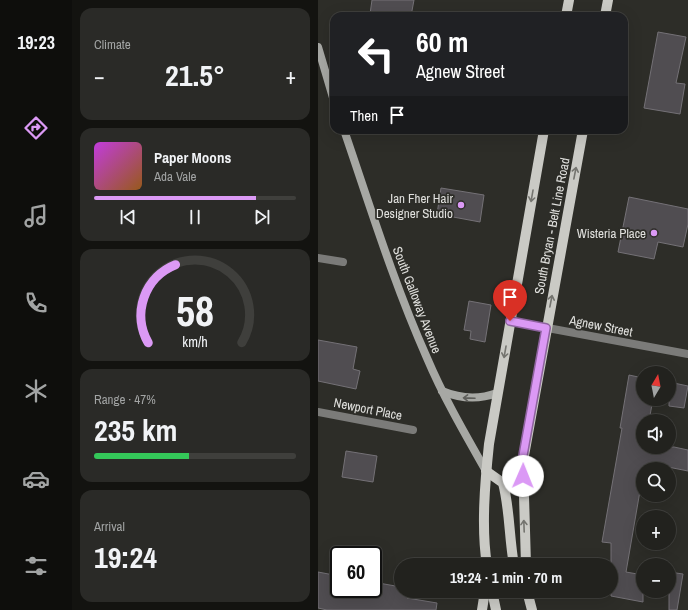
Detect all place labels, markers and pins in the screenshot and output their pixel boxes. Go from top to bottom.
place label: Jan Fher Hair Designer Studio [376,190,453,222]
marker: Jan Fher Hair Designer Studio [456,200,466,210]
place label: Wisteria Place [577,225,646,242]
marker: Wisteria Place [649,228,659,238]
pin [493,280,527,321]

